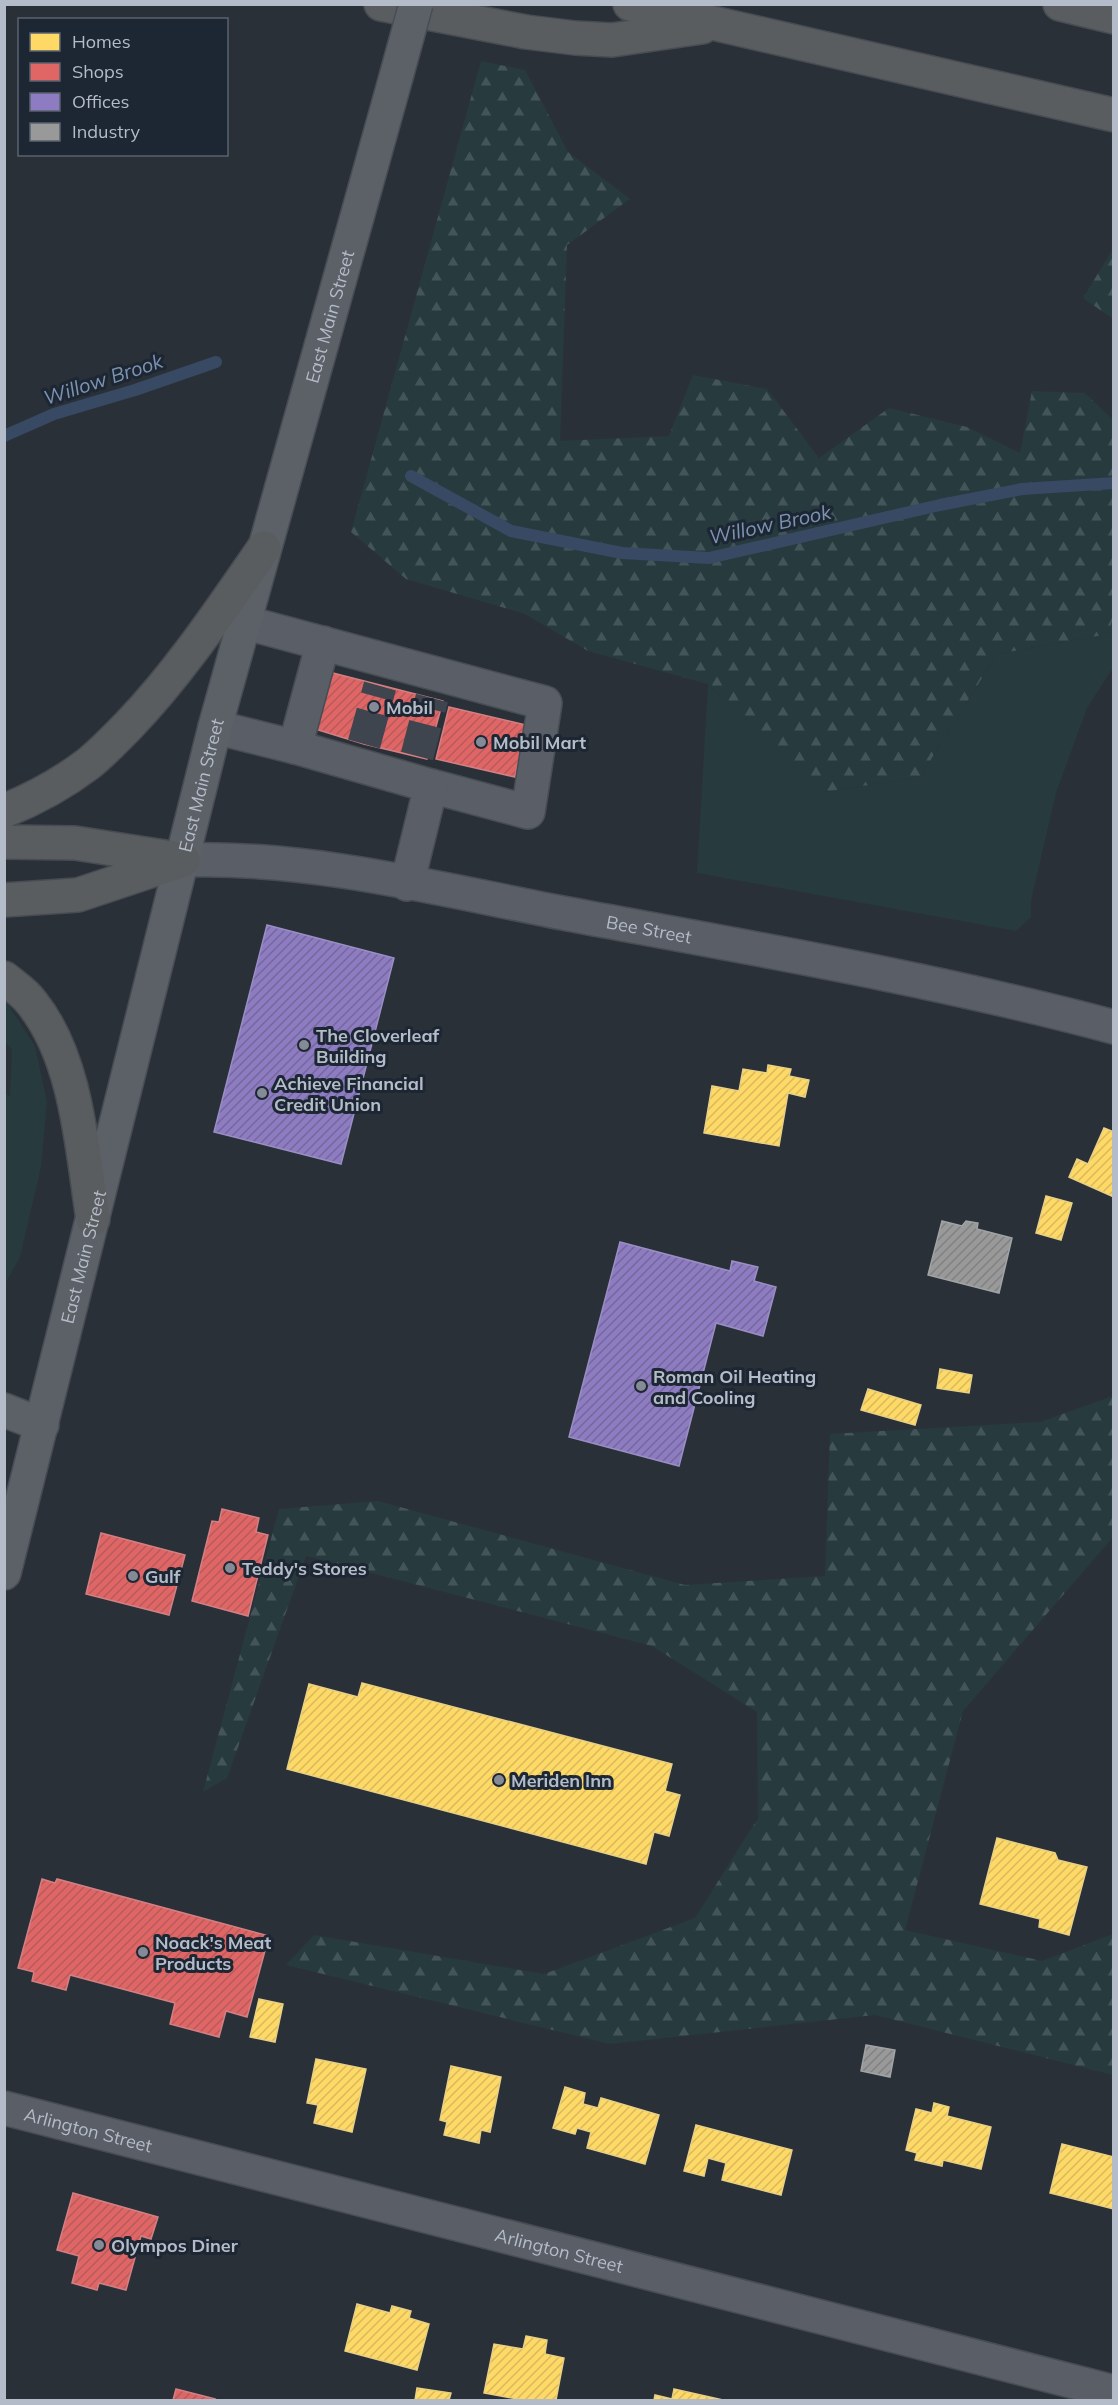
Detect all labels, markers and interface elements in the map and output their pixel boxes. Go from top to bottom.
legend [18,18,228,156]
text: Homes [72,30,131,53]
text: Shops [72,60,124,83]
text: Offices [72,90,130,113]
text: Industry [72,120,141,143]
street label: East Main Street [300,248,359,386]
water label: Willow Brook [40,348,167,410]
water label: Willow Brook [707,499,834,549]
place label: Mobil [386,696,433,719]
marker: Mobil [367,700,381,714]
street label: East Main Street [173,716,228,854]
place label: Mobil Mart [493,731,586,754]
marker: Mobil Mart [474,735,488,749]
street label: Bee Street [604,910,694,948]
place label: The Cloverleaf Building [316,1024,440,1068]
marker: The Cloverleaf Building [297,1038,311,1052]
place label: Achieve Financial Credit Union [274,1072,424,1116]
marker: Achieve Financial Credit Union [255,1086,269,1100]
street label: East Main Street [55,1188,111,1326]
place label: Roman Oil Heating and Cooling [653,1365,816,1409]
marker: Roman Oil Heating and Cooling [634,1379,648,1393]
place label: Teddy's Stores [242,1557,367,1580]
marker: Teddy's Stores [223,1561,237,1575]
place label: Gulf [145,1565,181,1588]
marker: Gulf [126,1569,140,1583]
place label: Meriden Inn [511,1769,612,1792]
marker: Meriden Inn [492,1773,506,1787]
place label: Noack's Meat Products [155,1931,271,1975]
marker: Noack's Meat Products [136,1945,150,1959]
street label: Arlington Street [22,2102,155,2157]
street label: Arlington Street [493,2223,626,2277]
place label: Olympos Diner [111,2234,239,2257]
marker: Olympos Diner [92,2238,106,2252]

